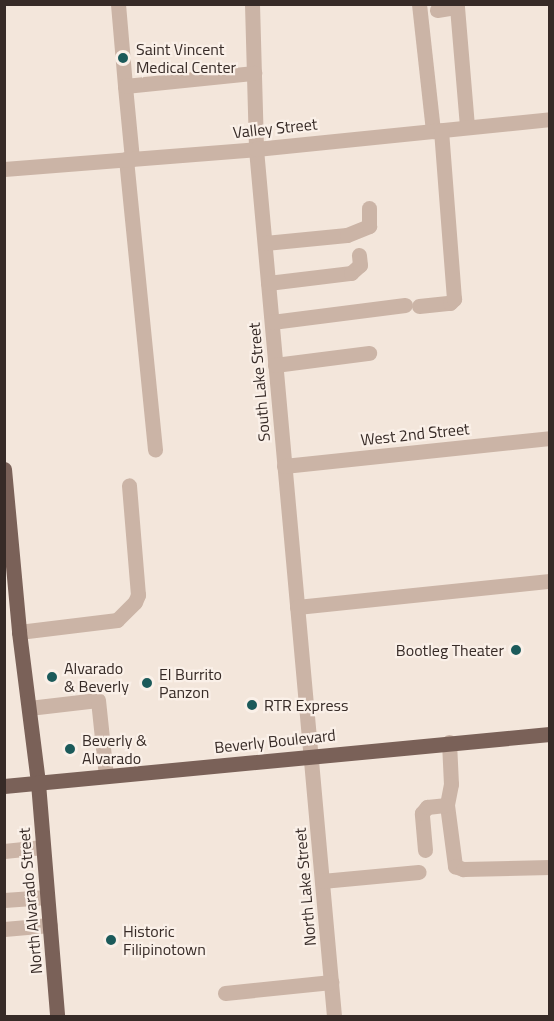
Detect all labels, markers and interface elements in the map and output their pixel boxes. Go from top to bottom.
place label: Saint Vincent Medical Center [136,39,236,77]
marker: Saint Vincent Medical Center [114,49,132,67]
street label: Valley Street [232,114,318,142]
street label: South Lake Street [244,322,274,442]
street label: West 2nd Street [360,419,470,449]
place label: Bootleg Theater [396,640,504,660]
marker: Bootleg Theater [509,643,523,657]
place label: Alvarado & Beverly [64,658,129,696]
place label: El Burrito Panzon [159,664,222,702]
marker: Alvarado & Beverly [45,670,59,684]
marker: El Burrito Panzon [140,676,154,690]
place label: RTR Express [264,695,348,715]
marker: RTR Express [245,698,259,712]
street label: Beverly Boulevard [213,725,337,757]
place label: Beverly & Alvarado [82,730,147,768]
marker: Beverly & Alvarado [63,742,77,756]
street label: North Alvarado Street [14,827,46,975]
street label: North Lake Street [290,827,320,947]
place label: Historic Filipinotown [123,921,206,959]
marker: Historic Filipinotown [104,933,118,947]

